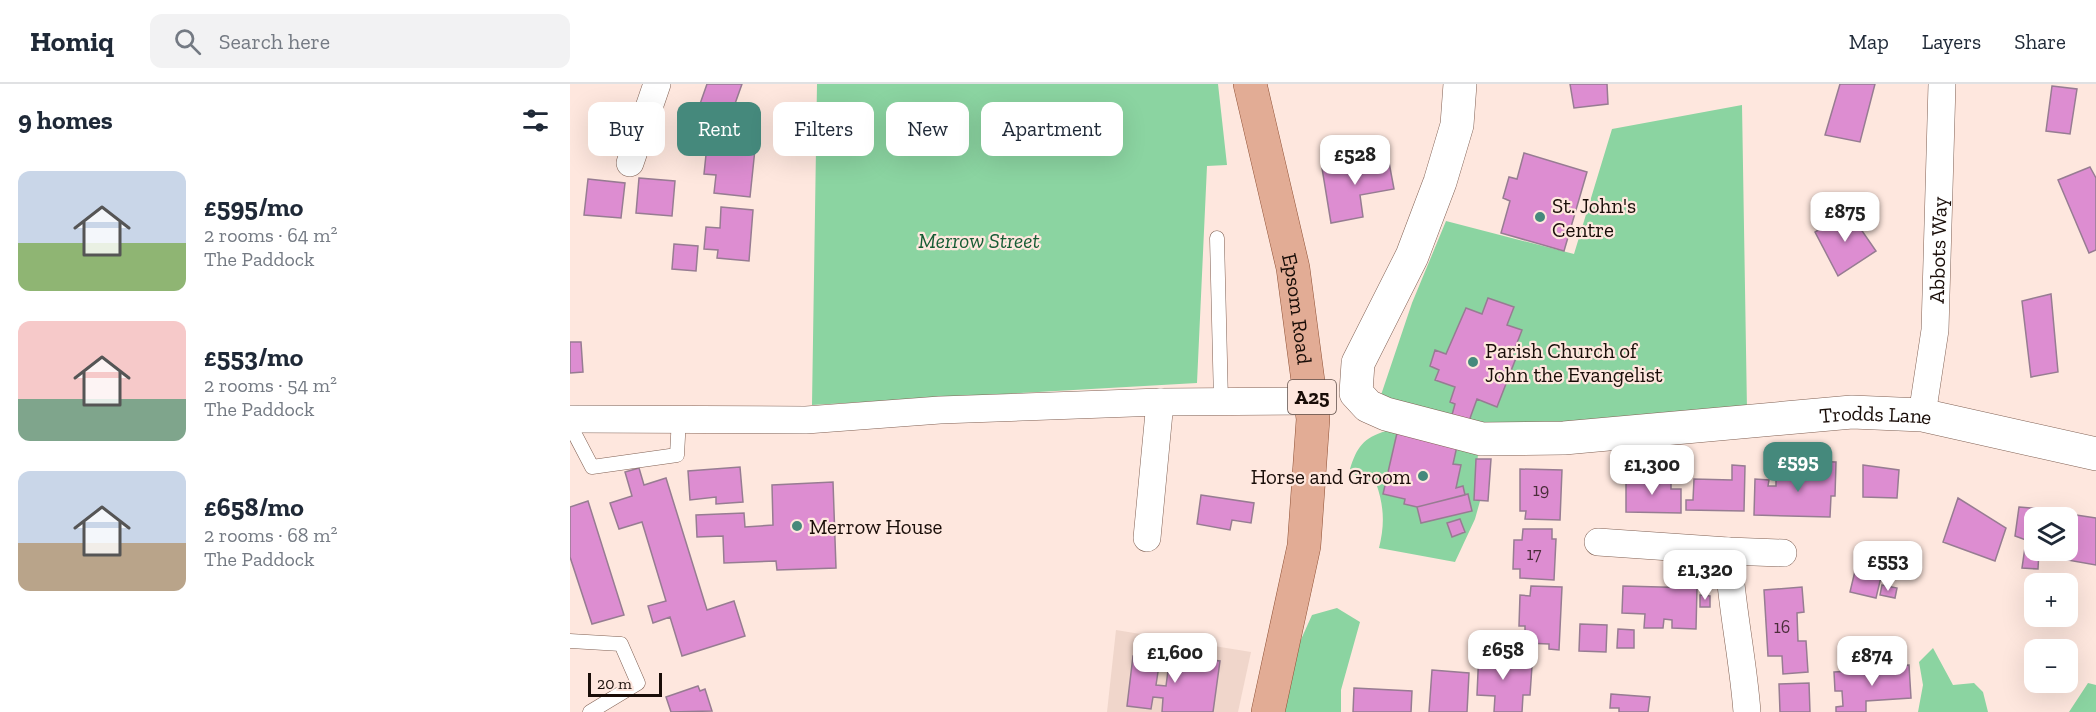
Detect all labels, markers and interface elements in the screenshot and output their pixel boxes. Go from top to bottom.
search box [150,14,570,68]
text: Homiq [30,25,114,58]
icon: search [171,25,204,58]
text: Search here [219,28,330,55]
text: Map [1849,29,1889,54]
text: Layers [1922,29,1981,54]
text: Share [2014,29,2066,54]
chip: Buy [588,102,665,156]
chip: Rent [677,102,761,156]
chip: Filters [773,102,874,156]
chip: New [886,102,969,156]
chip: Apartment [981,102,1123,156]
text: 9 homes [18,104,113,136]
icon: filters [519,104,552,137]
pin: £528 [1319,135,1391,186]
text: £528 [1334,142,1376,166]
text: £595/mo [204,191,303,223]
pin: £875 [1809,192,1881,243]
place label: St. John's Centre [1552,193,1636,242]
icon: home [66,195,138,267]
street label: Abbots Way [1923,196,1951,304]
text: £875 [1824,199,1866,223]
marker: St. John's Centre [1533,210,1547,224]
text: 2 rooms · 64 m² [204,223,337,247]
park label: Merrow Street [918,228,1040,253]
text: The Paddock [204,247,314,271]
street label: Epsom Road [1277,251,1318,366]
place label: Parish Church of John the Evangelist [1485,338,1663,387]
text: £553/mo [204,341,303,373]
icon: home [66,345,138,417]
marker: Parish Church of John the Evangelist [1466,355,1480,369]
text: 2 rooms · 54 m² [204,373,337,397]
road number: A25 [1288,380,1336,414]
text: The Paddock [204,397,314,421]
street label: Trodds Lane [1818,399,1935,429]
pin: £595 [1762,442,1834,493]
pin: £1,300 [1603,445,1701,496]
text: £595 [1777,449,1819,473]
text: £1,300 [1624,452,1680,476]
place label: Horse and Groom [1251,464,1411,489]
marker: Horse and Groom [1416,469,1430,483]
house number: 19 [1533,479,1549,501]
text: £658/mo [204,491,304,523]
icon: home [66,495,138,567]
map controls [2024,507,2078,693]
button: layers [2024,507,2078,561]
place label: Merrow House [809,514,943,539]
marker: Merrow House [790,519,804,533]
text: 2 rooms · 68 m² [204,523,337,547]
pin: £553 [1852,541,1924,592]
house number: 17 [1526,543,1542,565]
text: The Paddock [204,547,314,571]
text: £553 [1867,548,1909,572]
pin: £1,320 [1656,550,1754,601]
text: £1,320 [1677,557,1733,581]
button: + [2024,573,2078,627]
house number: 16 [1774,616,1790,638]
pin: £658 [1467,630,1539,681]
pin: £1,600 [1126,633,1224,684]
pin: £874 [1836,636,1908,687]
text: £658 [1482,637,1524,661]
button: − [2024,639,2078,693]
text: £1,600 [1147,640,1203,664]
text: £874 [1851,643,1893,667]
scale bar [588,670,662,698]
text: 20 m [597,674,632,693]

